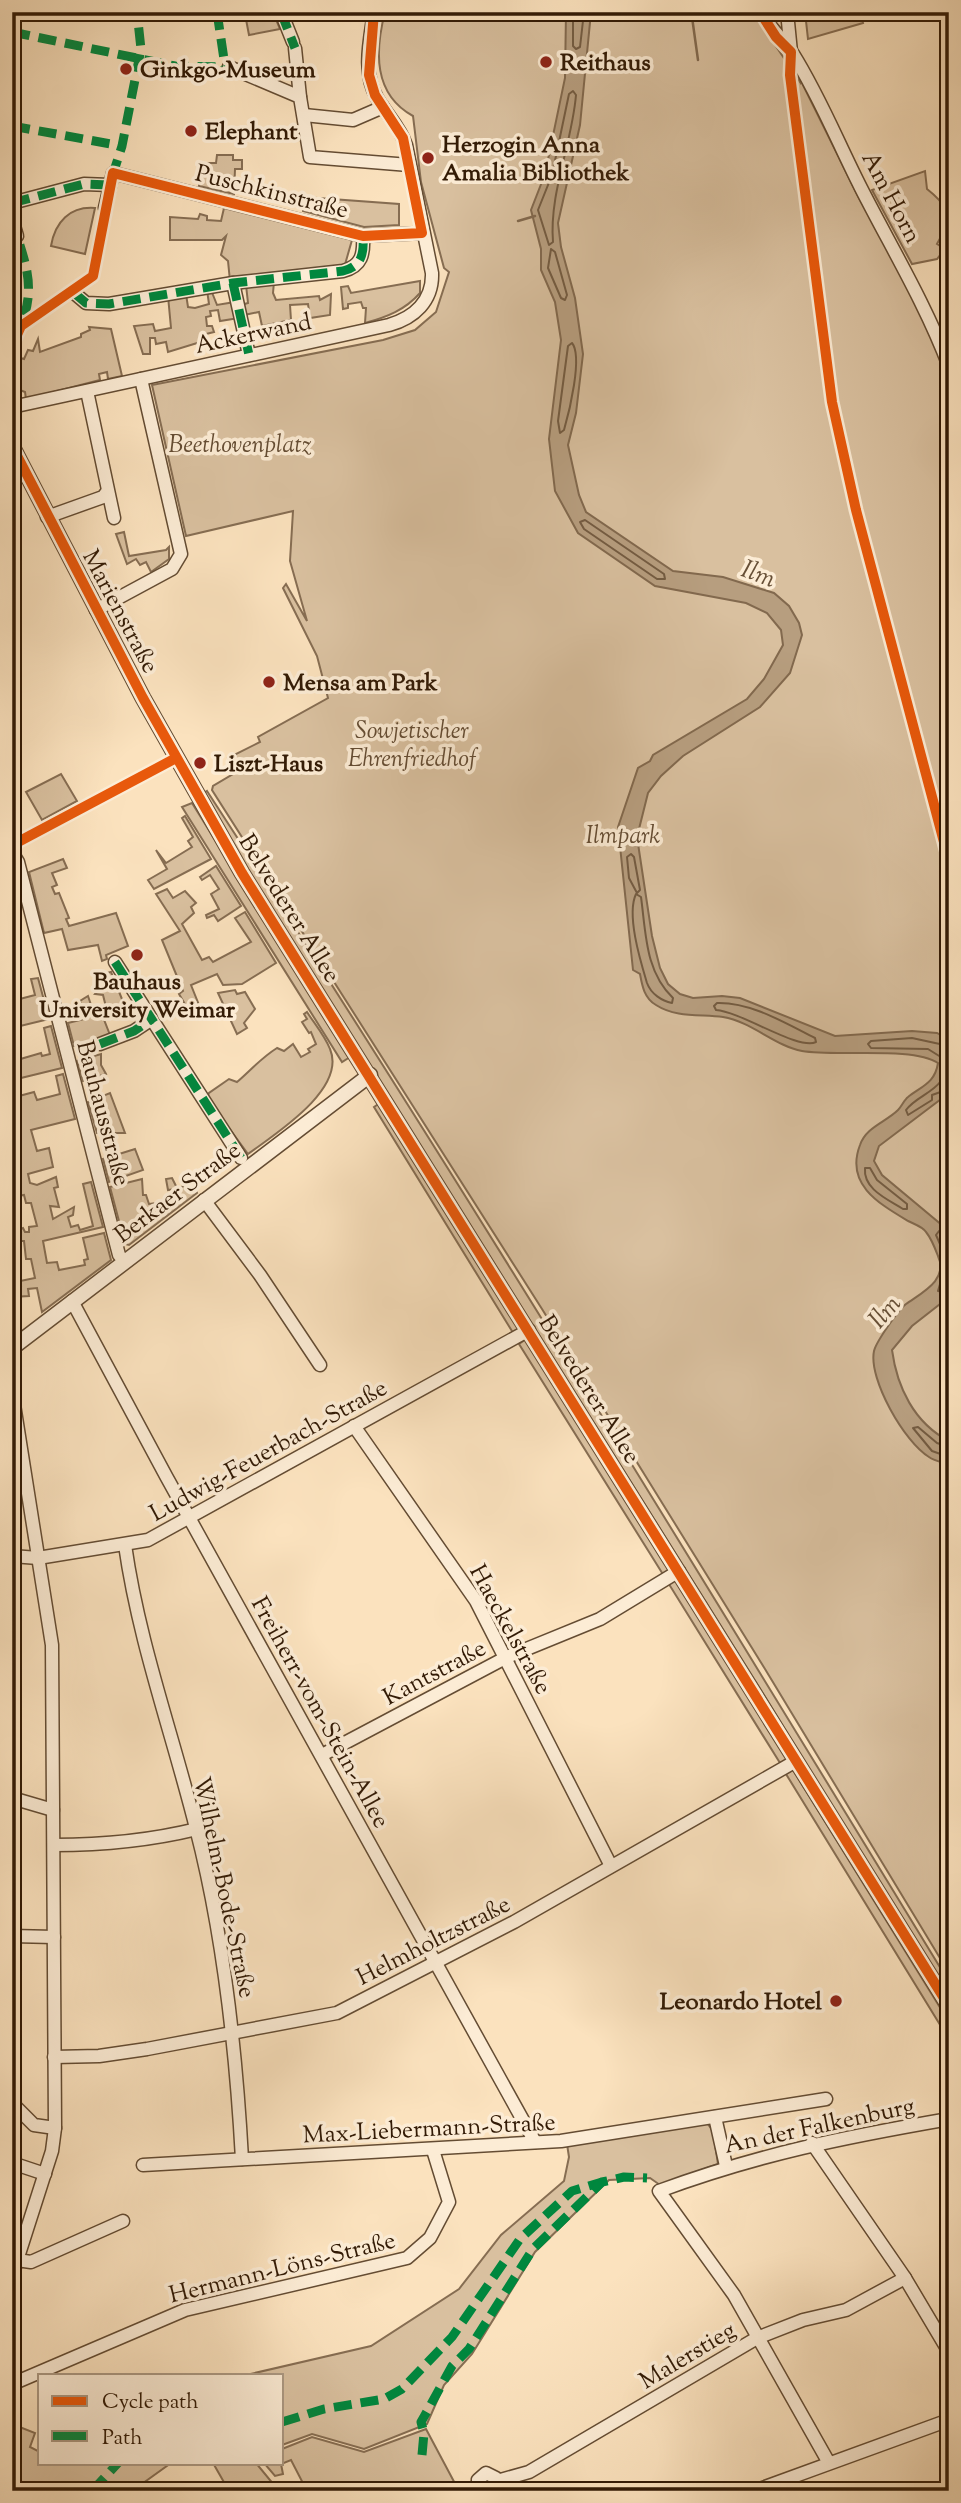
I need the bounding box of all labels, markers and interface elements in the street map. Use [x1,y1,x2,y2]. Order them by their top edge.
place label: Reithaus [560,47,651,81]
place label: Ginkgo-Museum [140,54,316,88]
marker: Reithaus [538,54,554,70]
marker: Ginkgo-Museum [118,61,134,77]
place label: Elephant [205,116,298,150]
marker: Elephant [183,123,199,139]
place label: Herzogin Anna Amalia Bibliothek [442,129,630,191]
street label: Am Horn [852,146,929,250]
marker: Herzogin Anna Amalia Bibliothek [420,150,436,166]
street label: Puschkinstraße [191,157,352,228]
street label: Ackerwand [192,306,315,364]
park label: Beethovenplatz [168,429,312,463]
street label: Marienstraße [72,544,166,680]
water label: Ilm [735,552,781,599]
place label: Mensa am Park [283,667,439,701]
marker: Mensa am Park [261,674,277,690]
park label: Sowjetischer Ehrenfriedhof [348,715,479,777]
place label: Liszt-Haus [214,748,323,782]
marker: Liszt-Haus [192,755,208,771]
park label: Ilmpark [586,820,660,854]
street label: Belvederer Allee [229,828,348,990]
marker: Bauhaus University Weimar [129,947,145,963]
place label: Bauhaus University Weimar [39,966,236,1028]
street label: Bauhausstraße [66,1037,138,1190]
street label: Berkaer Straße [108,1135,249,1253]
water label: Ilm [861,1287,911,1338]
street label: Belvederer Allee [529,1309,648,1471]
street label: Ludwig-Feuerbach-Straße [144,1372,394,1531]
street label: Haeckelstraße [460,1559,559,1701]
street label: Freiherr-vom-Stein-Allee [241,1591,397,1835]
street label: Kantstraße [377,1632,492,1715]
street label: Wilhelm-Bode-Straße [183,1774,263,2001]
street label: Helmholtzstraße [351,1888,517,1995]
place label: Leonardo Hotel [660,1986,822,2020]
marker: Leonardo Hotel [828,1993,844,2009]
street label: An der Falkenburg [721,2090,918,2164]
street label: Max-Liebermann-Straße [302,2106,556,2154]
street label: Hermann-Löns-Straße [166,2224,399,2314]
street label: Malerstieg [633,2314,743,2399]
legend [38,2374,284,2464]
text: Cycle path [102,2388,199,2418]
text: Path [102,2424,143,2454]

